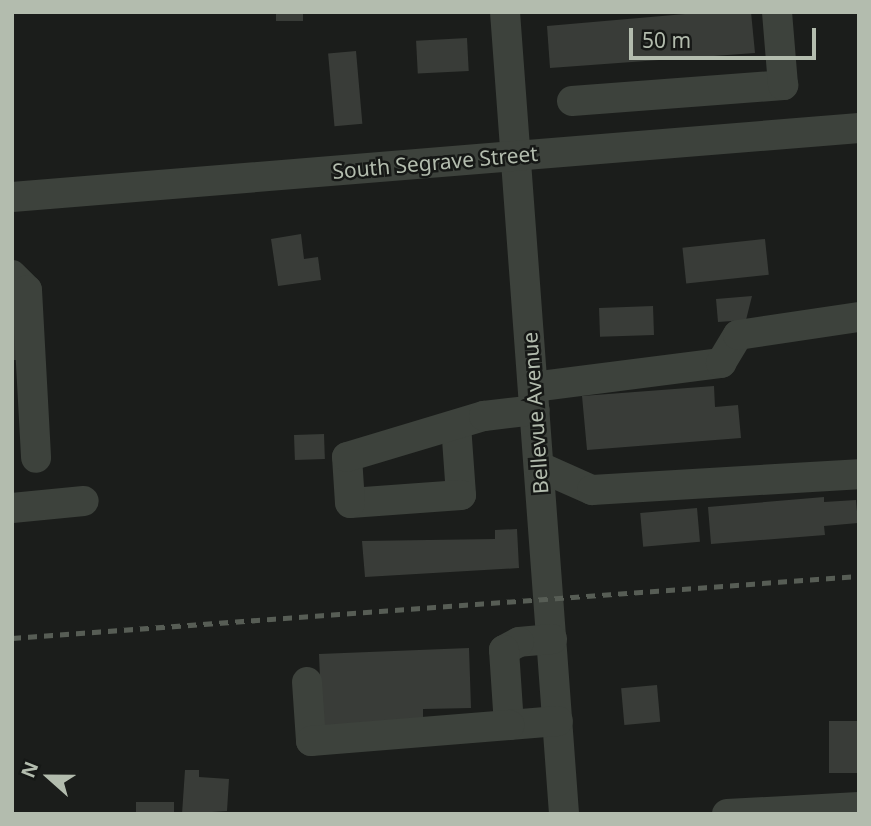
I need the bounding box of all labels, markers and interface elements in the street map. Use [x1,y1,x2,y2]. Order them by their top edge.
scale bar [633,14,820,58]
text: 50 m [642,26,691,54]
street label: South Segrave Street [331,140,539,184]
street label: Bellevue Avenue [517,331,553,495]
north arrow [14,742,84,812]
text: N [14,758,44,781]

